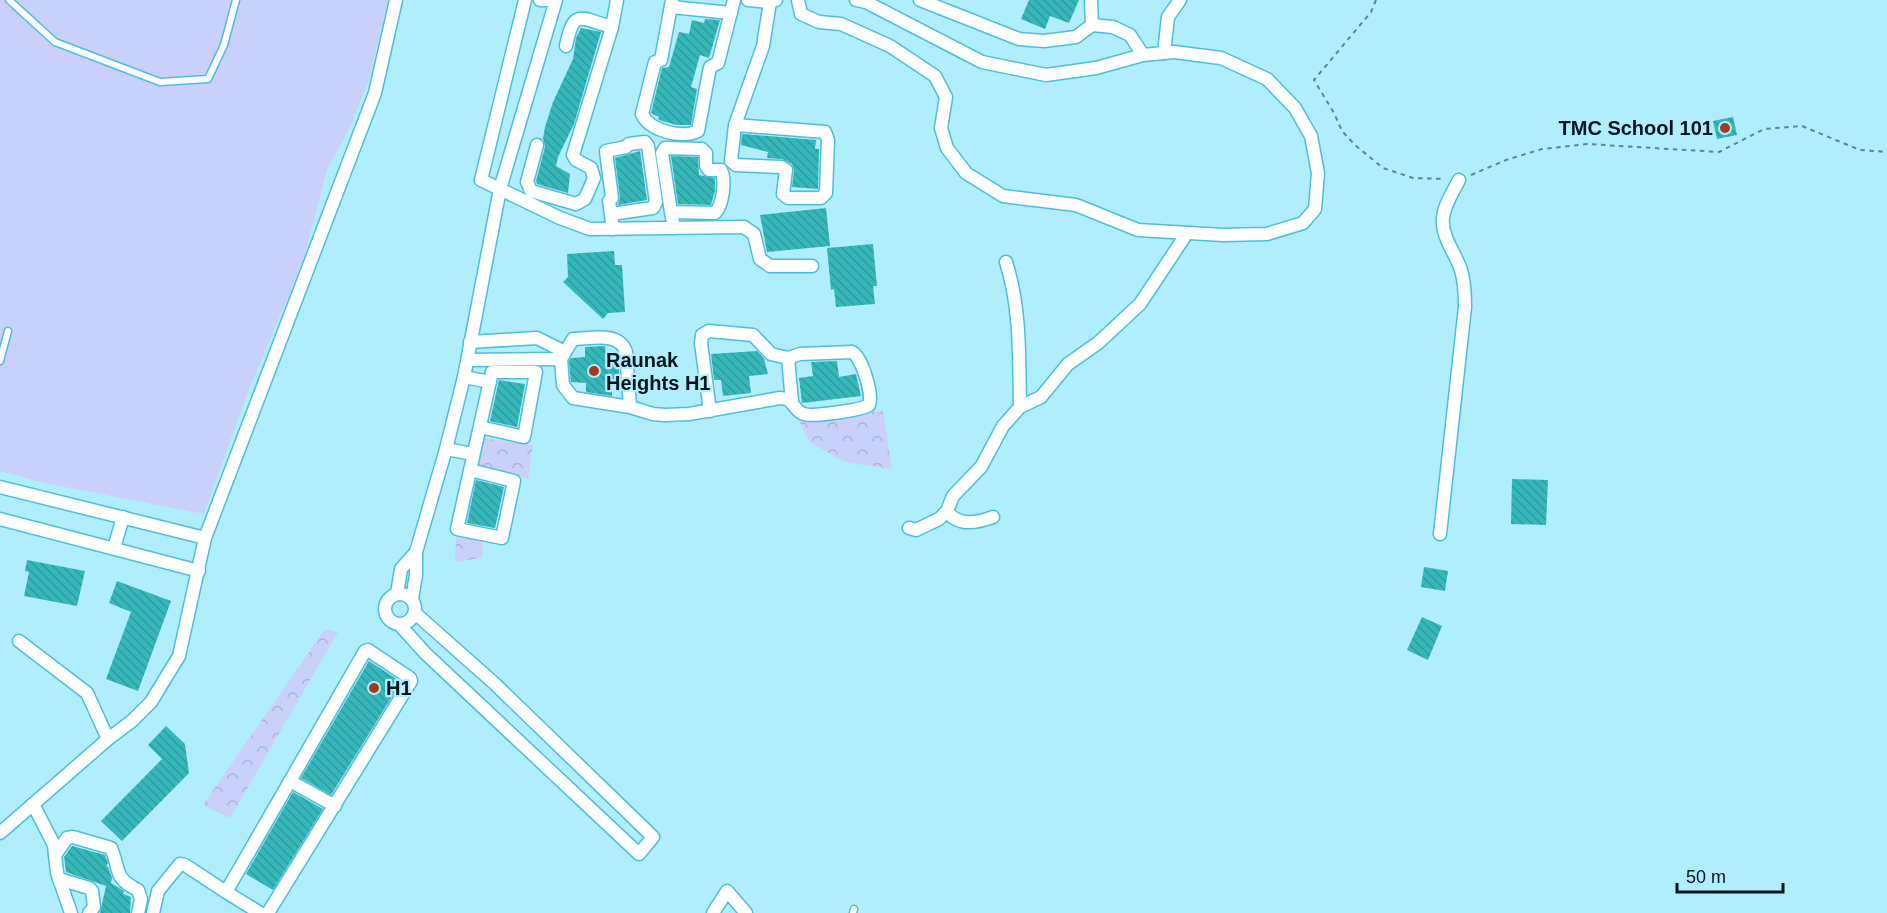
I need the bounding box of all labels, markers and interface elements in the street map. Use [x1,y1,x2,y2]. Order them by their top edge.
place label: TMC School 101 [1559,117,1713,139]
marker: TMC School 101 [1718,121,1732,135]
place label: Raunak Heights H1 [606,349,710,394]
marker: Raunak Heights H1 [587,364,601,378]
place label: H1 [386,677,412,699]
marker: H1 [367,681,381,695]
scale bar [1677,856,1784,894]
text: 50 m [1686,867,1726,887]

